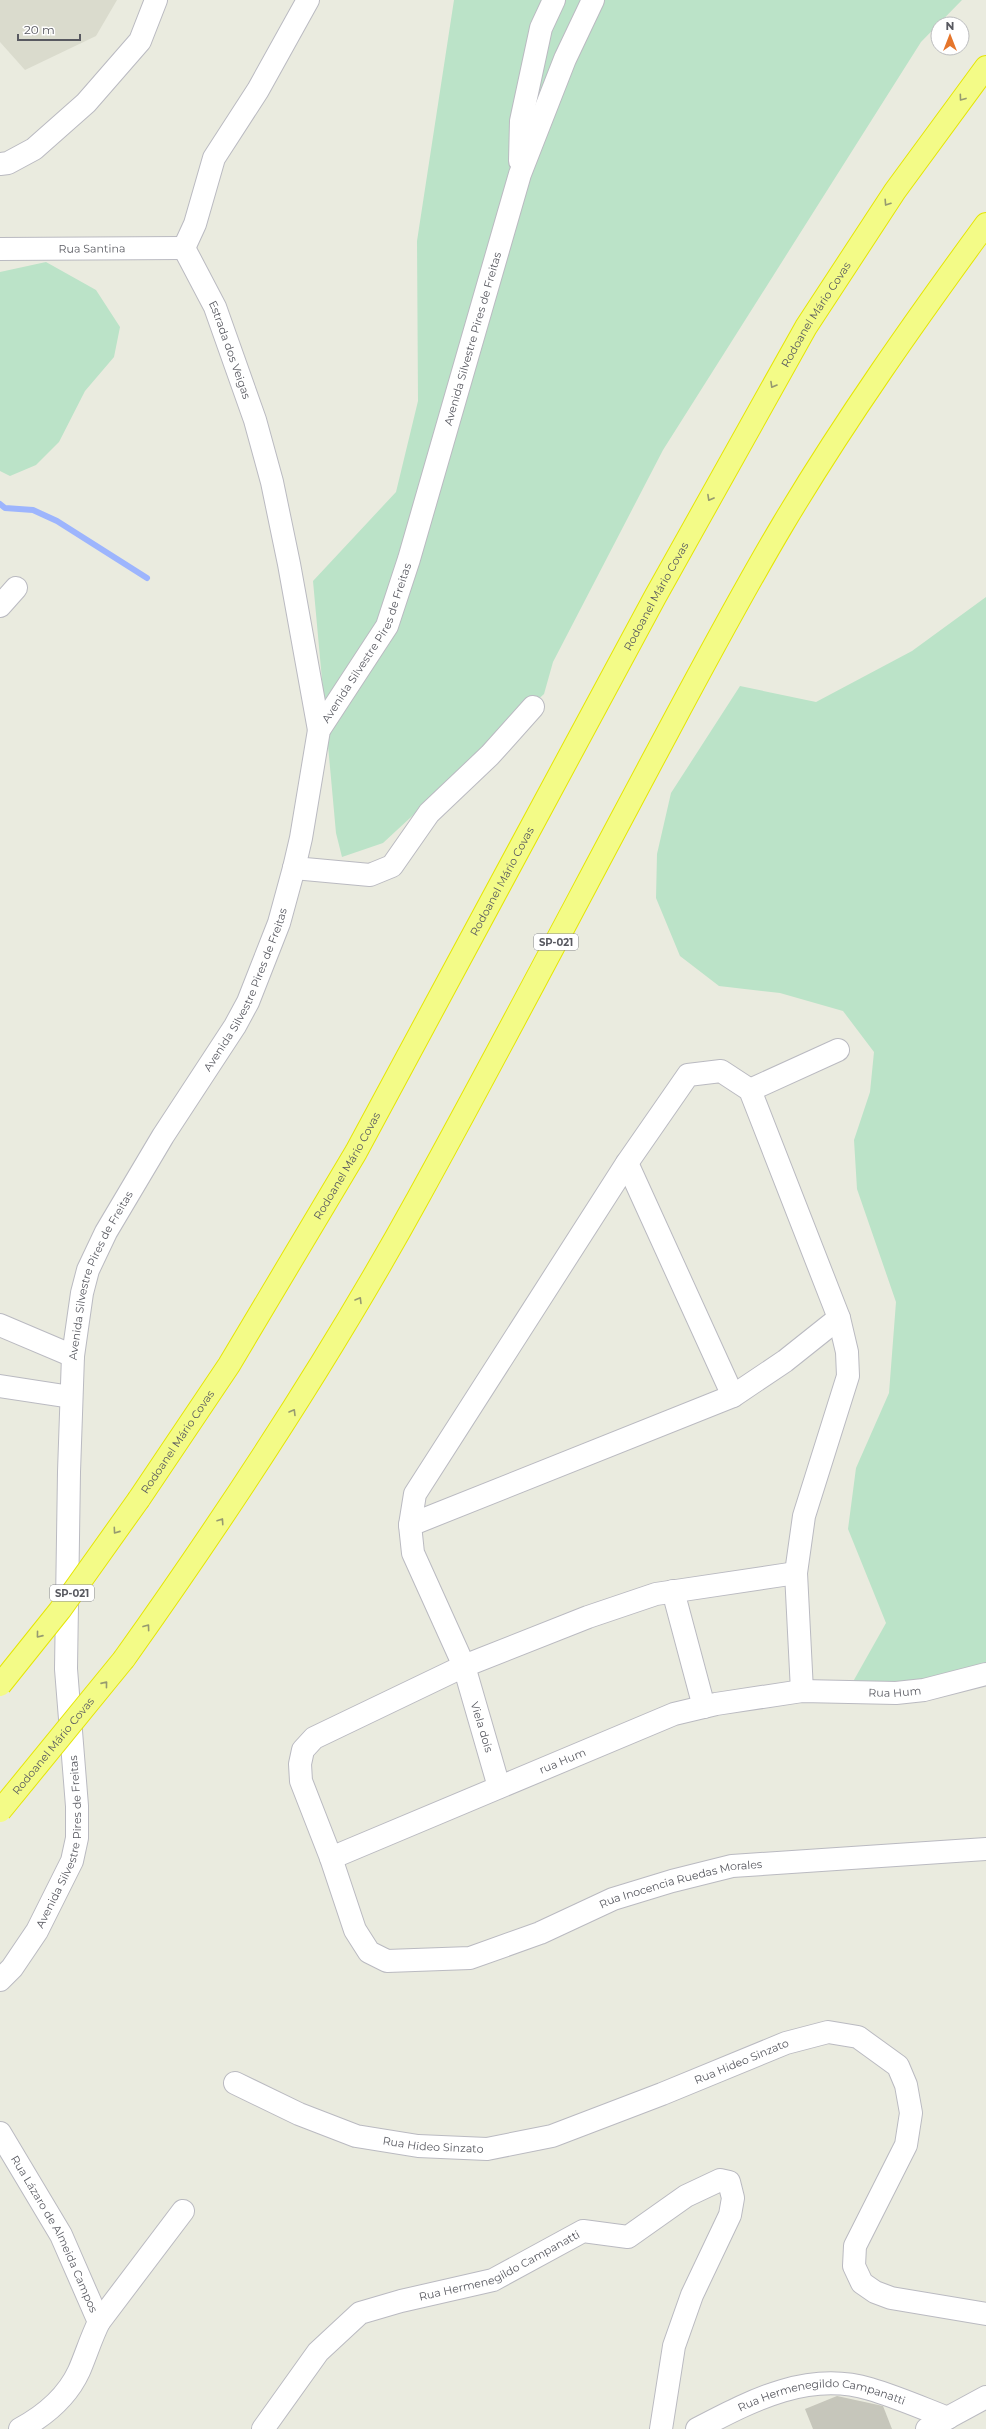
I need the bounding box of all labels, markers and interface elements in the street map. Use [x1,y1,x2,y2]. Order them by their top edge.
scale bar [18,16,80,42]
north arrow [930,16,970,56]
text: N [946,19,954,33]
text: 20 m [24,22,55,37]
one-way arrow [960,93,967,100]
one-way arrow [884,199,891,206]
street label: Rua Santina [59,241,125,256]
street label: Avenida Silvestre Pires de Freitas [441,250,504,427]
street label: Rodoanel Mário Covas [778,258,854,370]
street label: Estrada dos Veigas [206,298,254,401]
one-way arrow [770,381,778,388]
one-way arrow [707,494,714,501]
street label: Rodoanel Mário Covas [621,539,692,653]
street label: Avenida Silvestre Pires de Freitas [319,561,414,725]
street label: Rodoanel Mário Covas [467,824,537,938]
street label: Avenida Silvestre Pires de Freitas [200,906,290,1074]
road number: SP-021 [534,934,578,950]
street label: Rodoanel Mário Covas [310,1109,384,1222]
street label: Avenida Silvestre Pires de Freitas [66,1188,136,1360]
one-way arrow [354,1297,362,1304]
street label: Rodoanel Mário Covas [138,1387,218,1496]
one-way arrow [288,1409,295,1416]
one-way arrow [216,1518,224,1525]
one-way arrow [114,1526,121,1533]
road number: SP-021 [50,1585,94,1601]
one-way arrow [142,1625,149,1632]
one-way arrow [37,1631,44,1638]
one-way arrow [100,1681,107,1688]
street label: Rua Hum [868,1683,922,1700]
street label: Rodoanel Mário Covas [9,1694,97,1797]
street label: Viela dois [468,1700,496,1755]
street label: rua Hum [537,1745,588,1777]
street label: Avenida Silvestre Pires de Freitas [33,1754,84,1930]
street label: Rua Inocencia Ruedas Morales [597,1857,763,1911]
street label: Rua Hideo Sinzato [692,2036,791,2087]
street label: Rua Hideo Sinzato [382,2133,484,2156]
street label: Rua Lázaro de Almeida Campos [8,2153,101,2315]
street label: Rua Hermenegildo Campanatti [418,2227,582,2304]
text: Rua Hermenegildo Campanatti [735,2376,908,2414]
street label: Rua Hermenegildo Campanatti [734,2397,908,2417]

